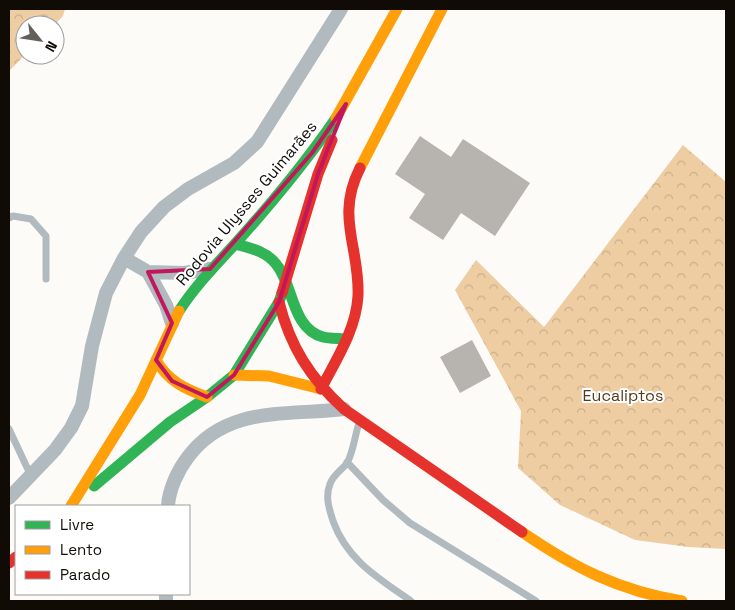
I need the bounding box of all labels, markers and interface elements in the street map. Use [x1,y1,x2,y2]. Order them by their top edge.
north arrow [15,15,65,65]
text: N [41,38,61,55]
street label: Rodovia Ulysses Guimarães [171,117,322,290]
park label: Eucaliptos [583,385,663,406]
legend [15,505,190,595]
text: Livre [60,515,94,534]
text: Lento [60,540,102,559]
text: Parado [60,565,110,584]

